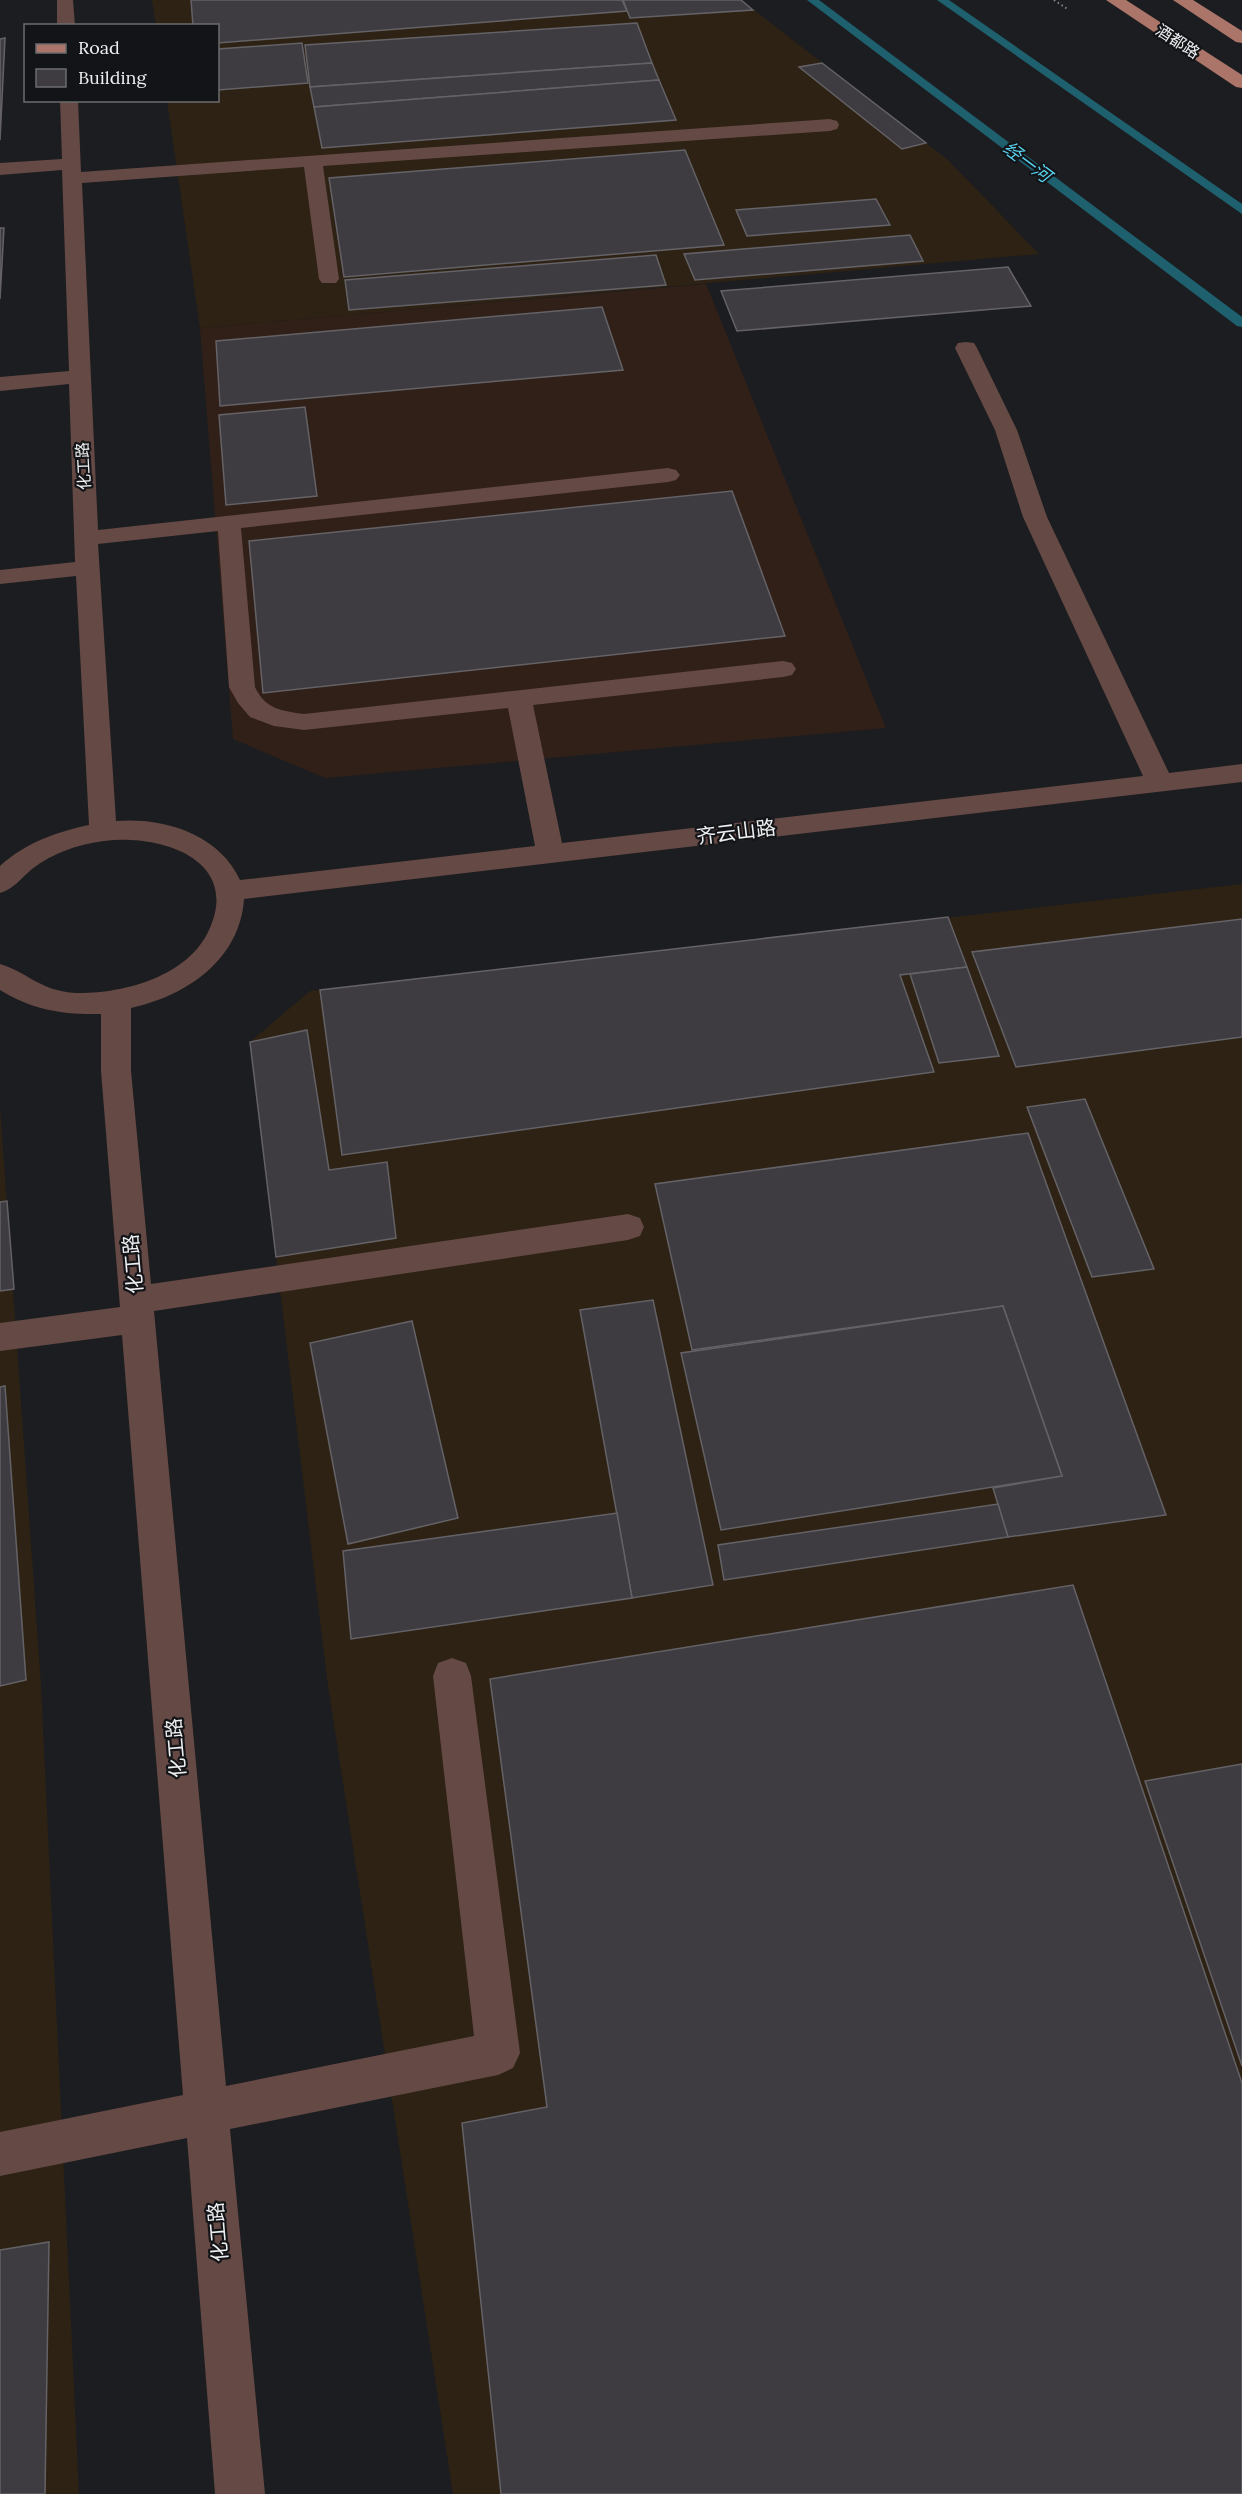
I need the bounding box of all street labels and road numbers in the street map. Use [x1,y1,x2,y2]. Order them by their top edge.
street label: 酒都路 [1152,20,1204,62]
street label: 化工路 [72,442,94,490]
street label: 齐云山路 [695,814,777,849]
street label: 化工路 [117,1233,148,1295]
street label: 化工路 [160,1717,191,1779]
street label: 化工路 [202,2201,233,2263]

